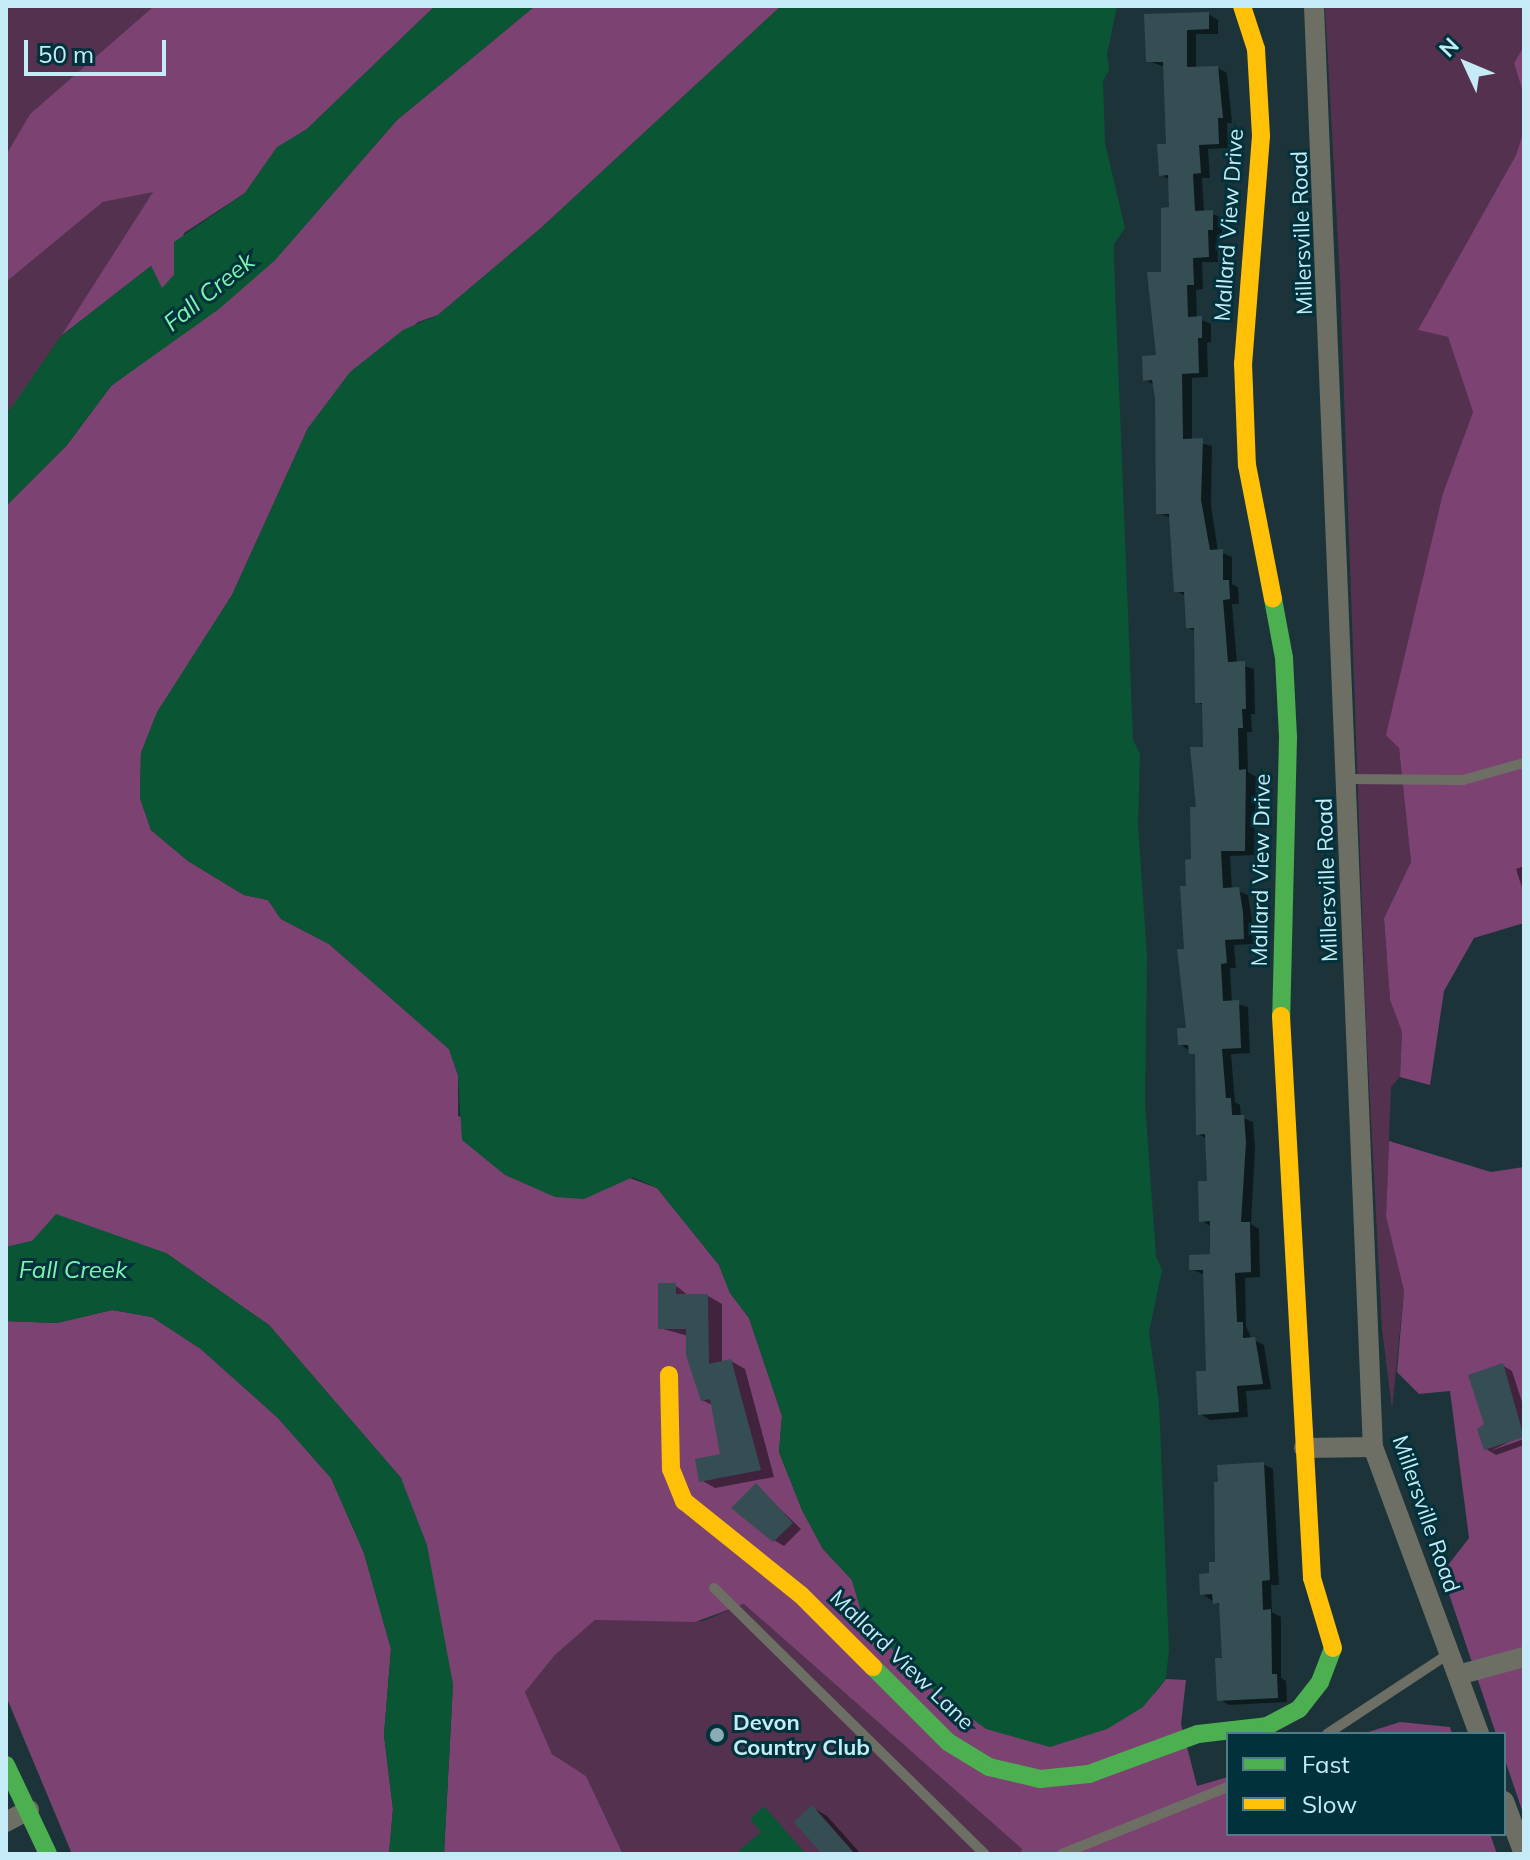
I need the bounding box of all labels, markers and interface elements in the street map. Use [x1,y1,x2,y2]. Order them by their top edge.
scale bar [28,24,170,74]
north arrow [1426,24,1506,104]
text: N [1433,32,1465,63]
text: 50 m [38,39,94,69]
street label: Mallard View Drive [1209,128,1249,322]
street label: Millersville Road [1286,151,1318,315]
water label: Fall Creek [158,247,260,337]
street label: Mallard View Drive [1246,773,1276,967]
street label: Millersville Road [1311,798,1343,962]
water label: Fall Creek [19,1256,127,1284]
street label: Millersville Road [1387,1432,1465,1596]
street label: Mallard View Lane [825,1585,979,1735]
place label: Devon Country Club [733,1709,870,1760]
marker: Devon Country Club [708,1726,726,1744]
legend [1226,1732,1506,1836]
text: Fast [1302,1749,1350,1779]
text: Slow [1302,1789,1357,1819]

